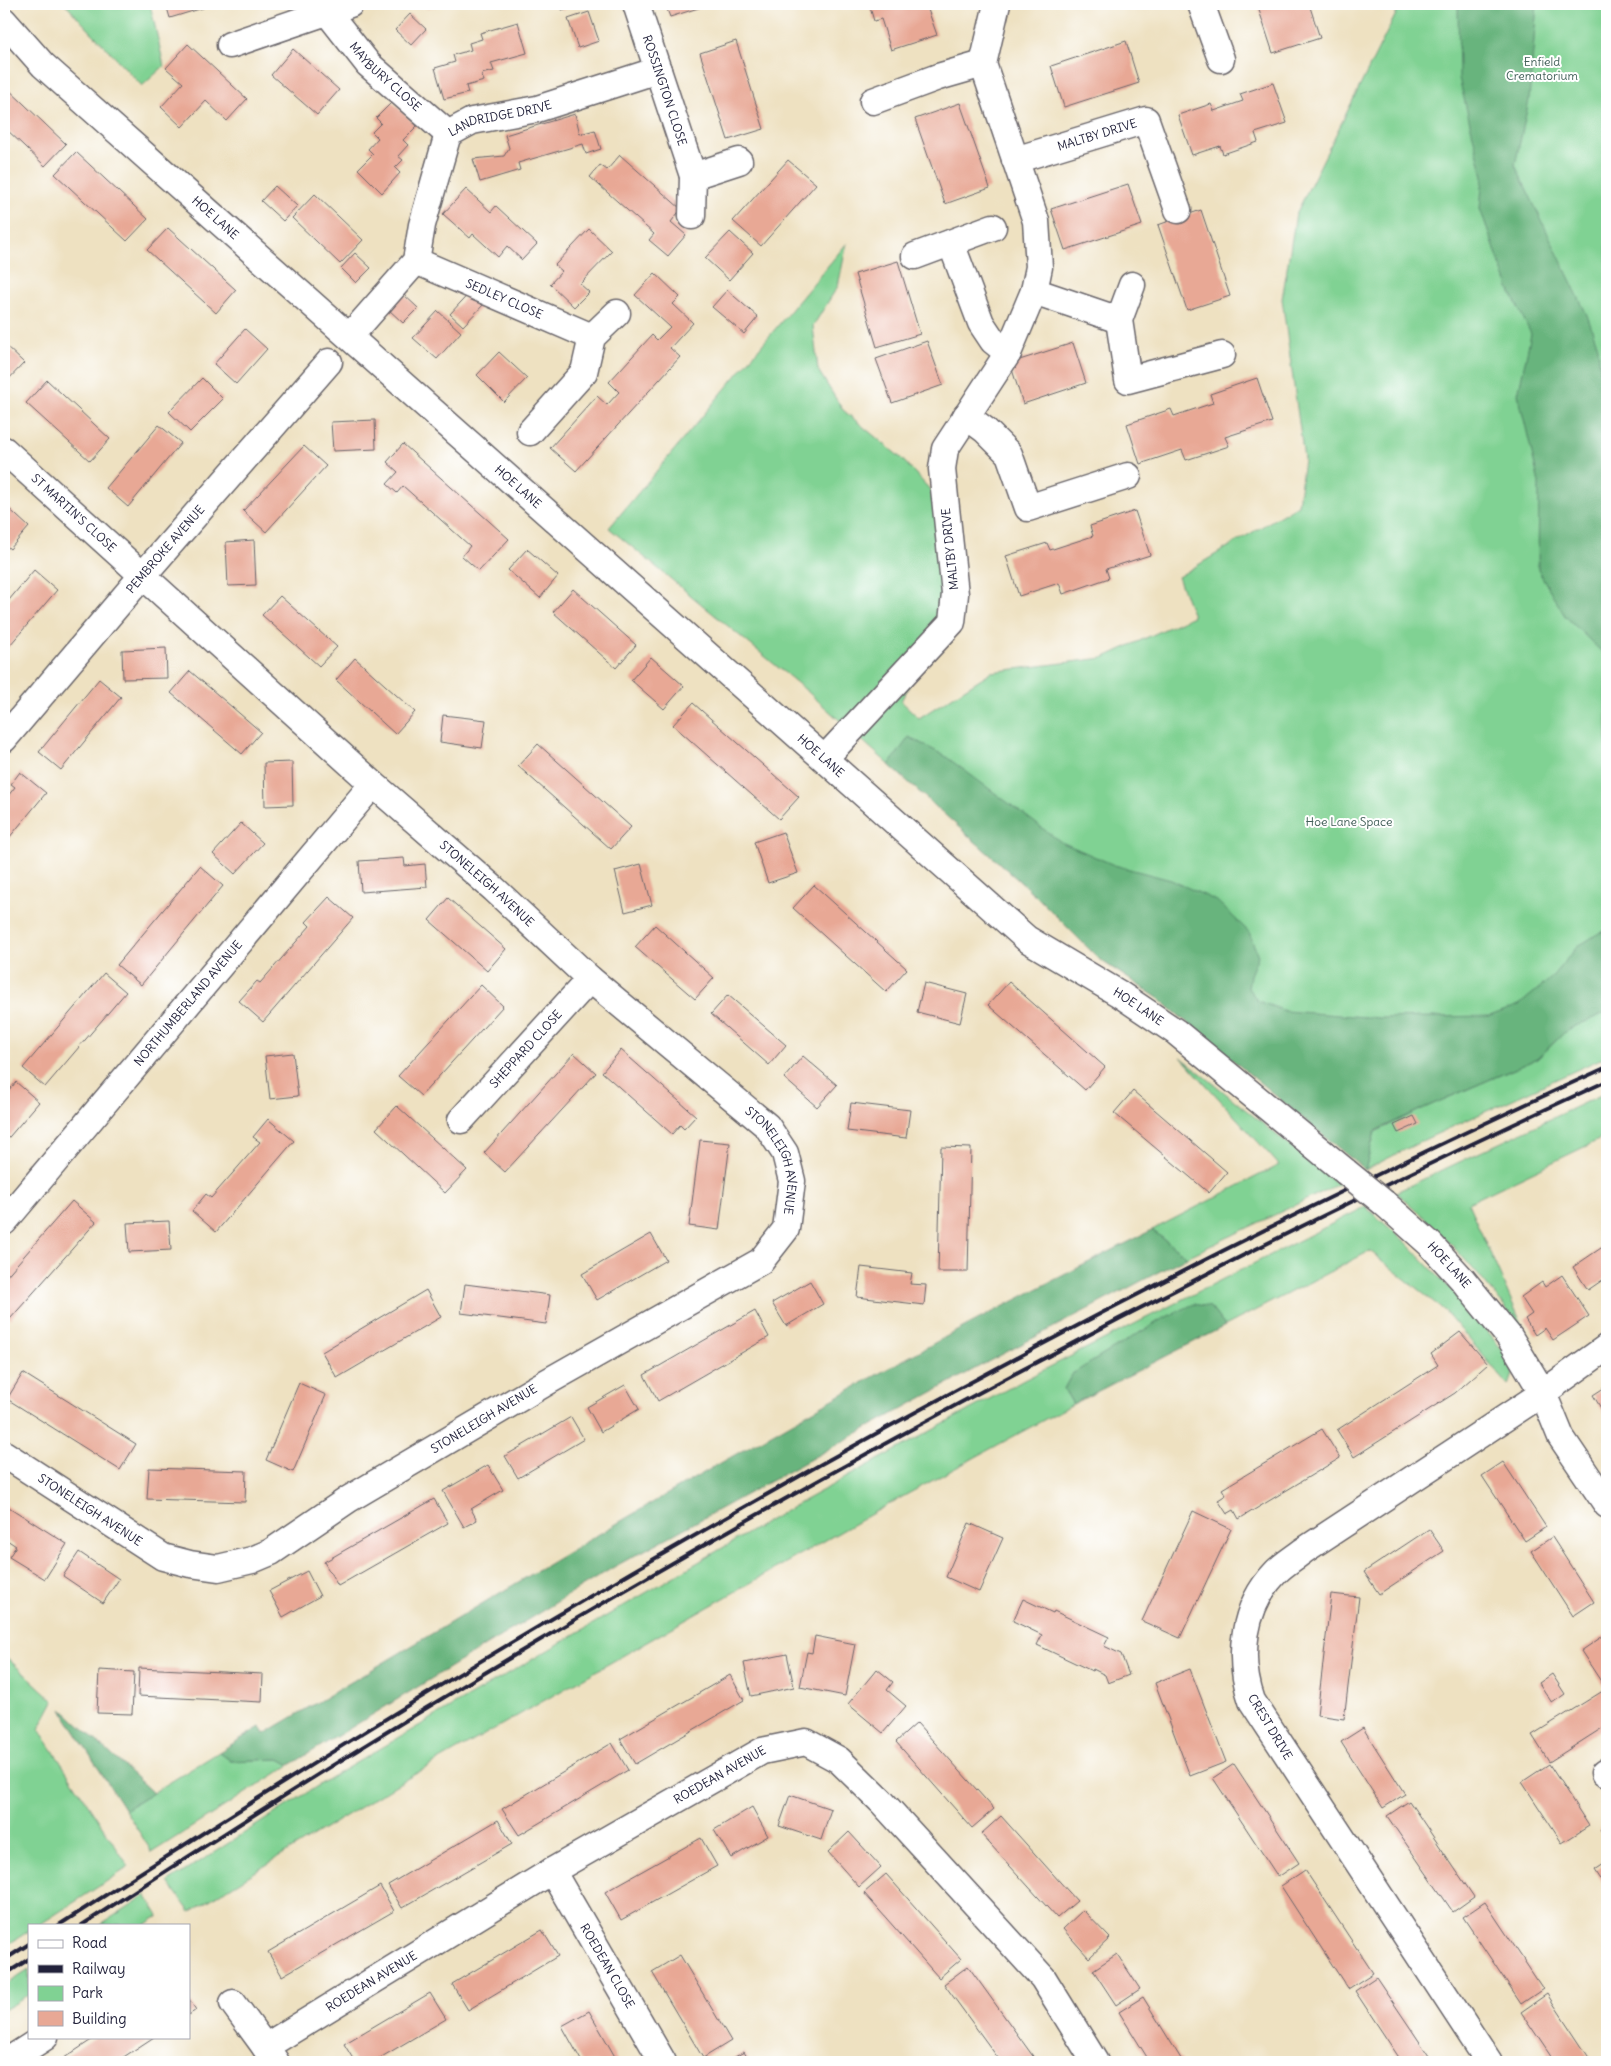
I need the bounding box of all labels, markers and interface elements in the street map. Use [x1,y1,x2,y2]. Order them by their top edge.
street label: ROSSINGTON CLOSE [640,33,690,148]
street label: MAYBURY CLOSE [347,39,424,114]
park label: Enfield Crematorium [1506,54,1579,83]
street label: LANDRIDGE DRIVE [445,97,553,139]
street label: MALTBY DRIVE [1056,115,1139,154]
street label: HOE LANE [189,193,242,242]
street label: SEDLEY CLOSE [464,275,545,322]
street label: HOE LANE [492,462,545,511]
street label: ST MARTIN'S CLOSE [28,470,120,555]
street label: PEMBROKE AVENUE [123,502,207,596]
street label: MALTBY DRIVE [938,507,961,591]
street label: HOE LANE [795,731,848,780]
park label: Hoe Lane Space [1306,814,1392,829]
street label: STONELEIGH AVENUE [437,837,537,930]
street label: NORTHUMBERLAND AVENUE [131,937,245,1069]
street label: HOE LANE [1111,984,1166,1028]
street label: SHEPPARD CLOSE [486,1007,565,1091]
street label: STONELEIGH AVENUE [742,1103,801,1216]
street label: HOE LANE [1425,1238,1474,1291]
street label: STONELEIGH AVENUE [428,1381,540,1456]
street label: STONELEIGH AVENUE [35,1470,145,1549]
street label: CREST DRIVE [1245,1691,1296,1762]
street label: ROEDEAN AVENUE [671,1742,768,1807]
street label: ROEDEAN CLOSE [577,1921,638,2011]
legend [28,1924,190,2038]
text: Road [72,1933,107,1952]
street label: ROEDEAN AVENUE [323,1948,419,2015]
text: Railway [72,1959,126,1978]
text: Park [72,1983,103,2002]
text: Building [72,2009,127,2028]

